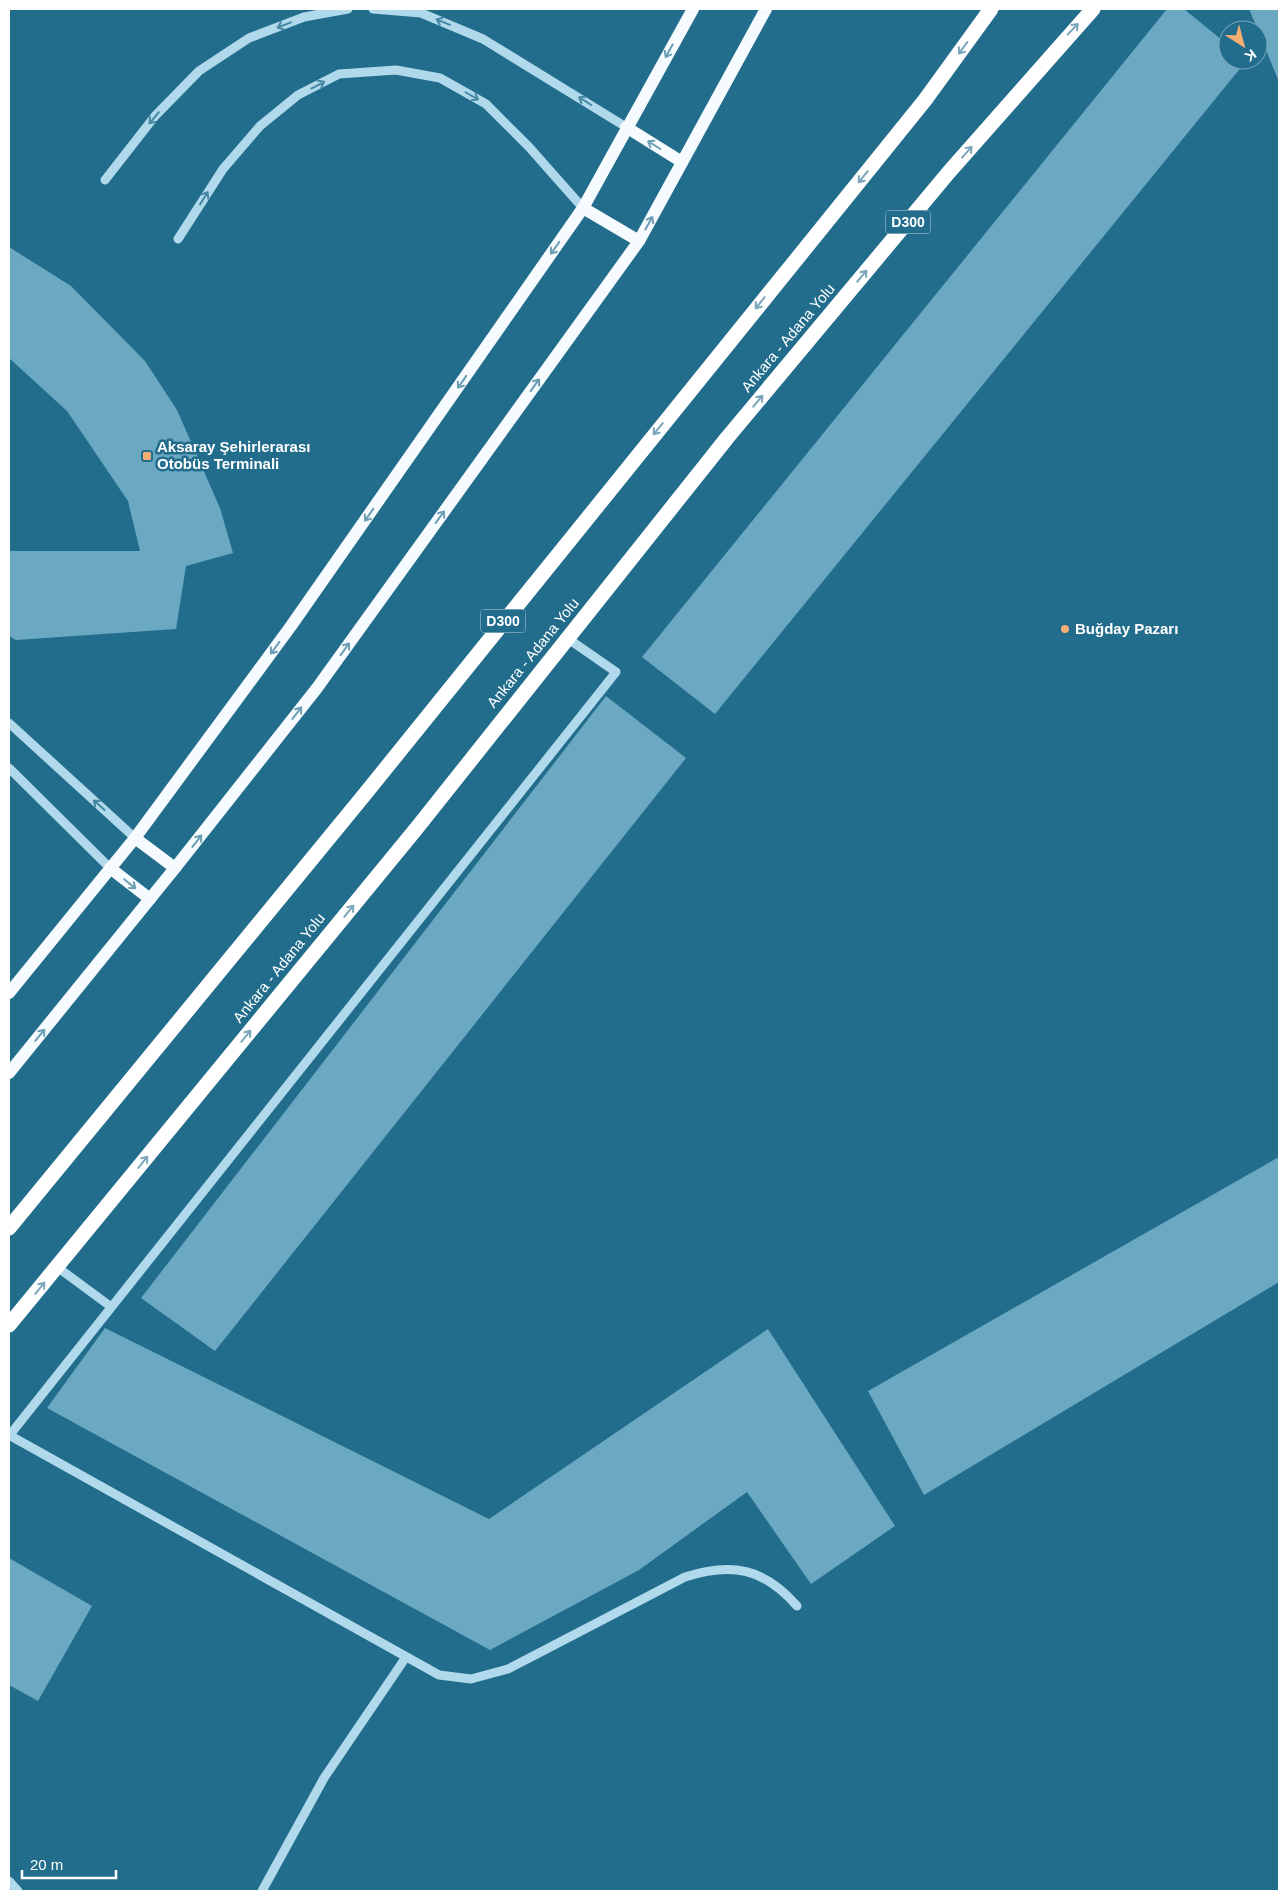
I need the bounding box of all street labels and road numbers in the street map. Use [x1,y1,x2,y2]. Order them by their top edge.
road number: D300 [886,210,930,233]
street label: Ankara - Adana Yolu [737,280,838,395]
street label: Ankara - Adana Yolu [483,595,582,711]
road number: D300 [480,610,526,632]
street label: Ankara - Adana Yolu [229,910,328,1026]

